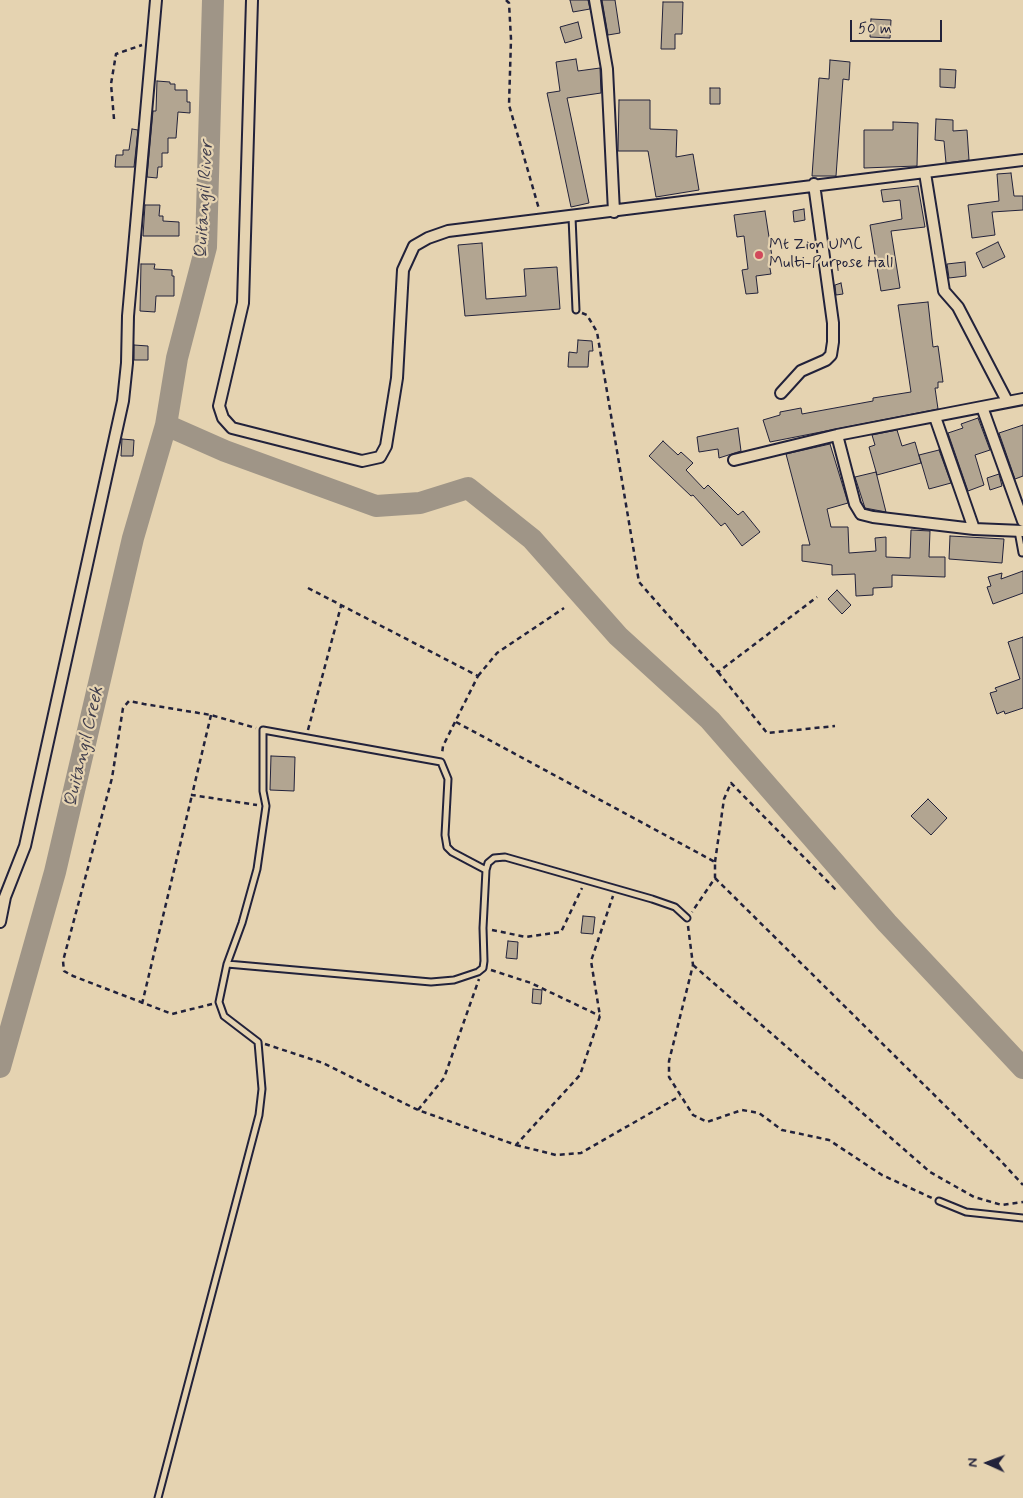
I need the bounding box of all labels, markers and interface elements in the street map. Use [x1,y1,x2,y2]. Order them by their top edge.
scale bar [853,10,946,42]
text: 50 m [858,19,892,39]
water label: Quitangil River [191,140,219,260]
place label: Mt Zion UMC Multi-Purpose Hall [769,236,893,274]
marker: Mt Zion UMC Multi-Purpose Hall [753,249,765,261]
water label: Quitangil Creek [61,684,109,810]
north arrow [963,1438,1013,1488]
text: N [964,1458,982,1467]

